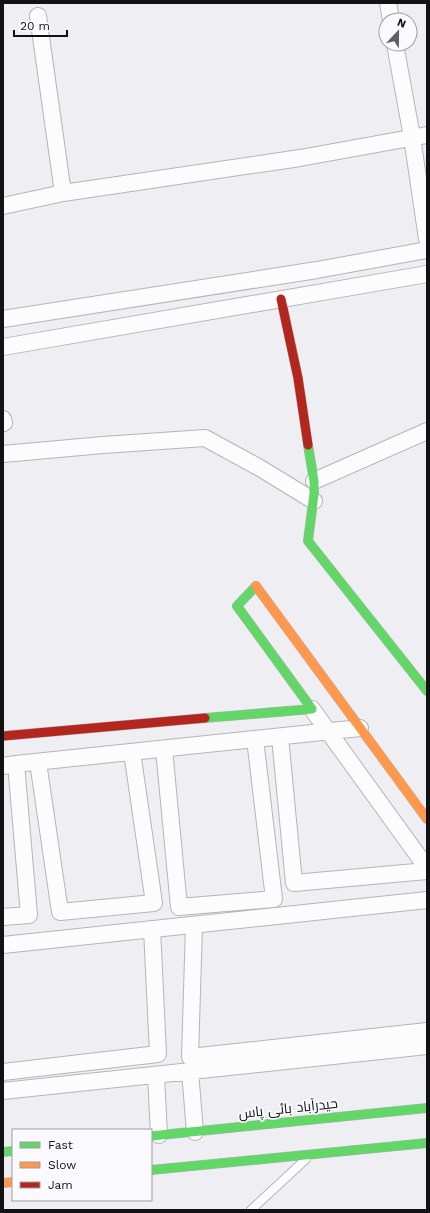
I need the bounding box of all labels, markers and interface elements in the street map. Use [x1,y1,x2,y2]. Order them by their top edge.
scale bar [14,12,67,38]
north arrow [378,12,418,52]
text: N [395,16,408,31]
text: 20 m [20,19,50,33]
street label: حیدرآباد بائی پاس [238,1095,339,1123]
legend [12,1129,152,1201]
text: Fast [48,1138,73,1152]
text: Slow [48,1158,76,1172]
text: Jam [48,1178,73,1192]

